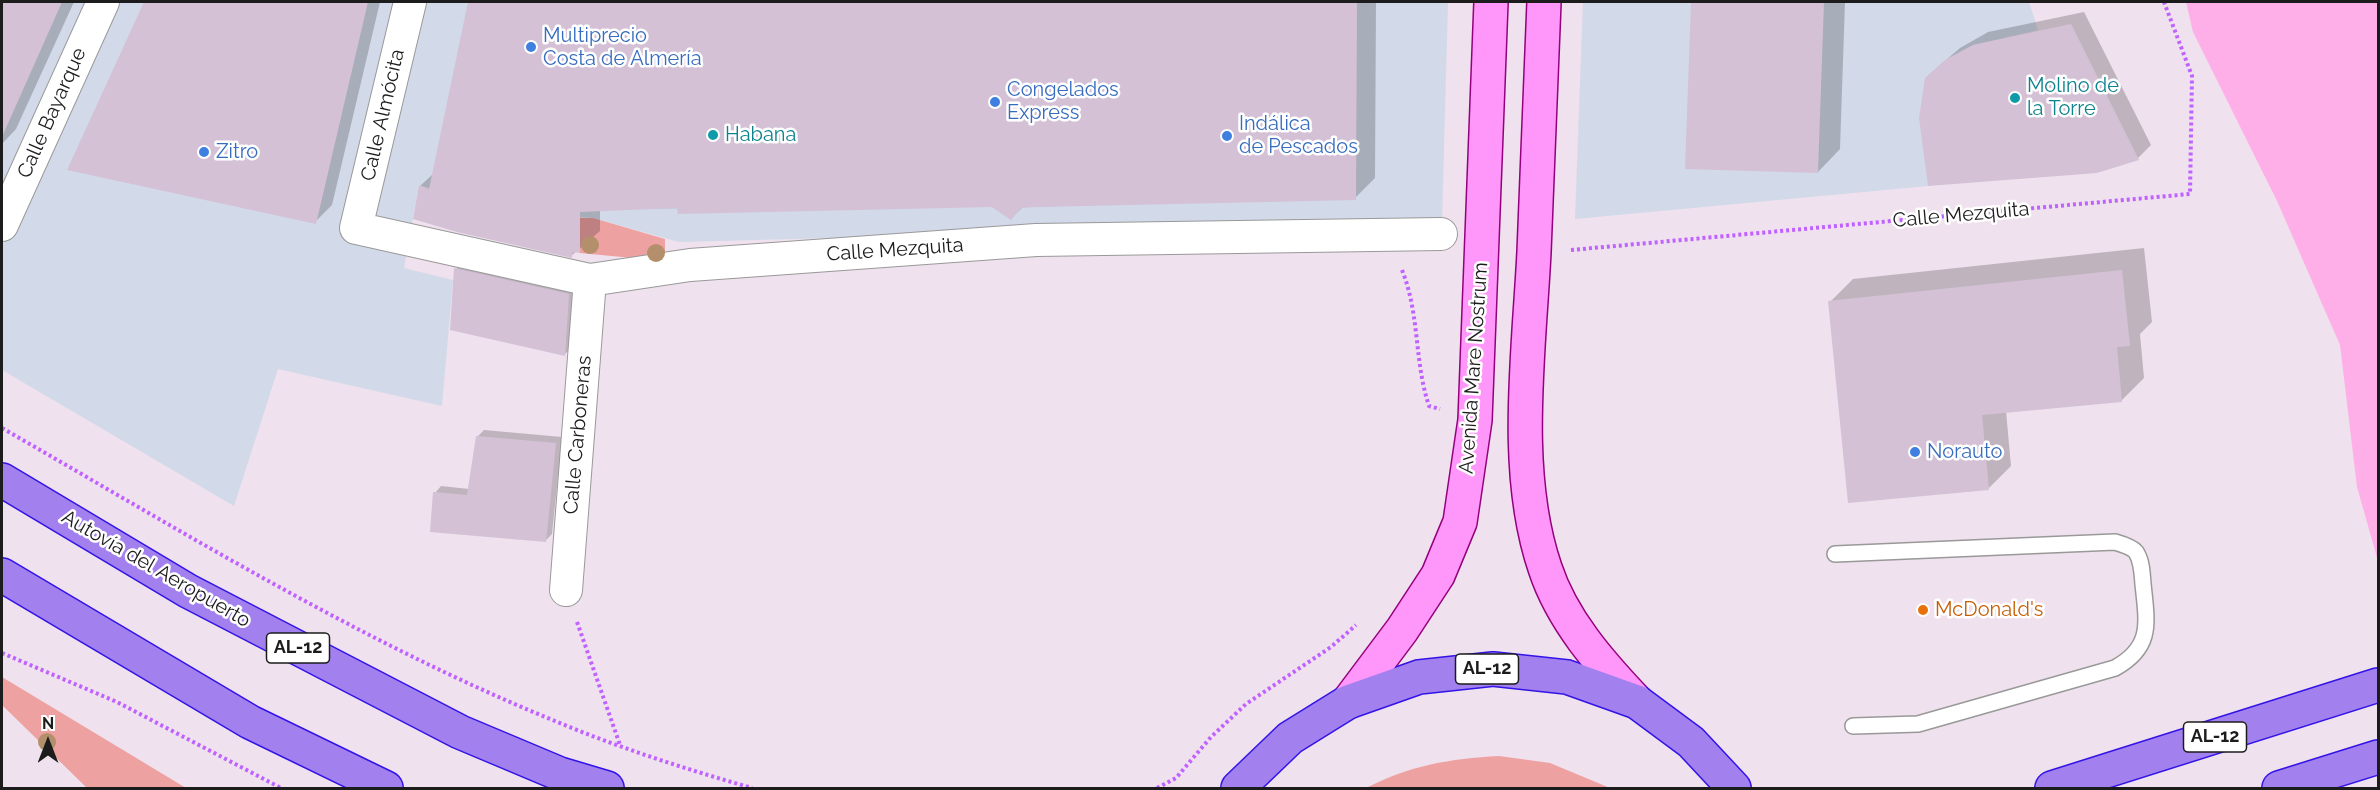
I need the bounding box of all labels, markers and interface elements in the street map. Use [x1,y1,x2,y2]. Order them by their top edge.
place label: Multiprecio Costa de Almería [543,24,702,71]
marker: Multiprecio Costa de Almería [524,40,538,54]
street label: Calle Bayarque [12,44,92,182]
street label: Calle Almócita [356,47,410,183]
place label: Molino de la Torre [2027,74,2119,121]
place label: Congelados Express [1007,78,1119,125]
marker: Molino de la Torre [2008,91,2022,105]
marker: Congelados Express [988,95,1002,109]
place label: Indálica de Pescados [1239,112,1358,159]
place label: Habana [725,123,796,147]
marker: Habana [706,128,720,142]
marker: Indálica de Pescados [1220,129,1234,143]
place label: Zitro [216,140,258,164]
marker: Zitro [197,145,211,159]
street label: Calle Mezquita [1892,197,2030,233]
street label: Calle Mezquita [826,233,964,267]
street label: Avenida Mare Nostrum [1455,261,1493,475]
street label: Calle Carboneras [559,355,597,515]
place label: Norauto [1927,440,2002,464]
marker: Norauto [1908,445,1922,459]
street label: Autovía del Aeropuerto [57,505,255,633]
place label: McDonald's [1935,598,2043,622]
marker: McDonald's [1916,603,1930,617]
road number: AL-12 [266,633,330,663]
road number: AL-12 [1456,654,1518,684]
north arrow [18,712,78,772]
text: N [42,714,54,733]
road number: AL-12 [2184,722,2246,752]

